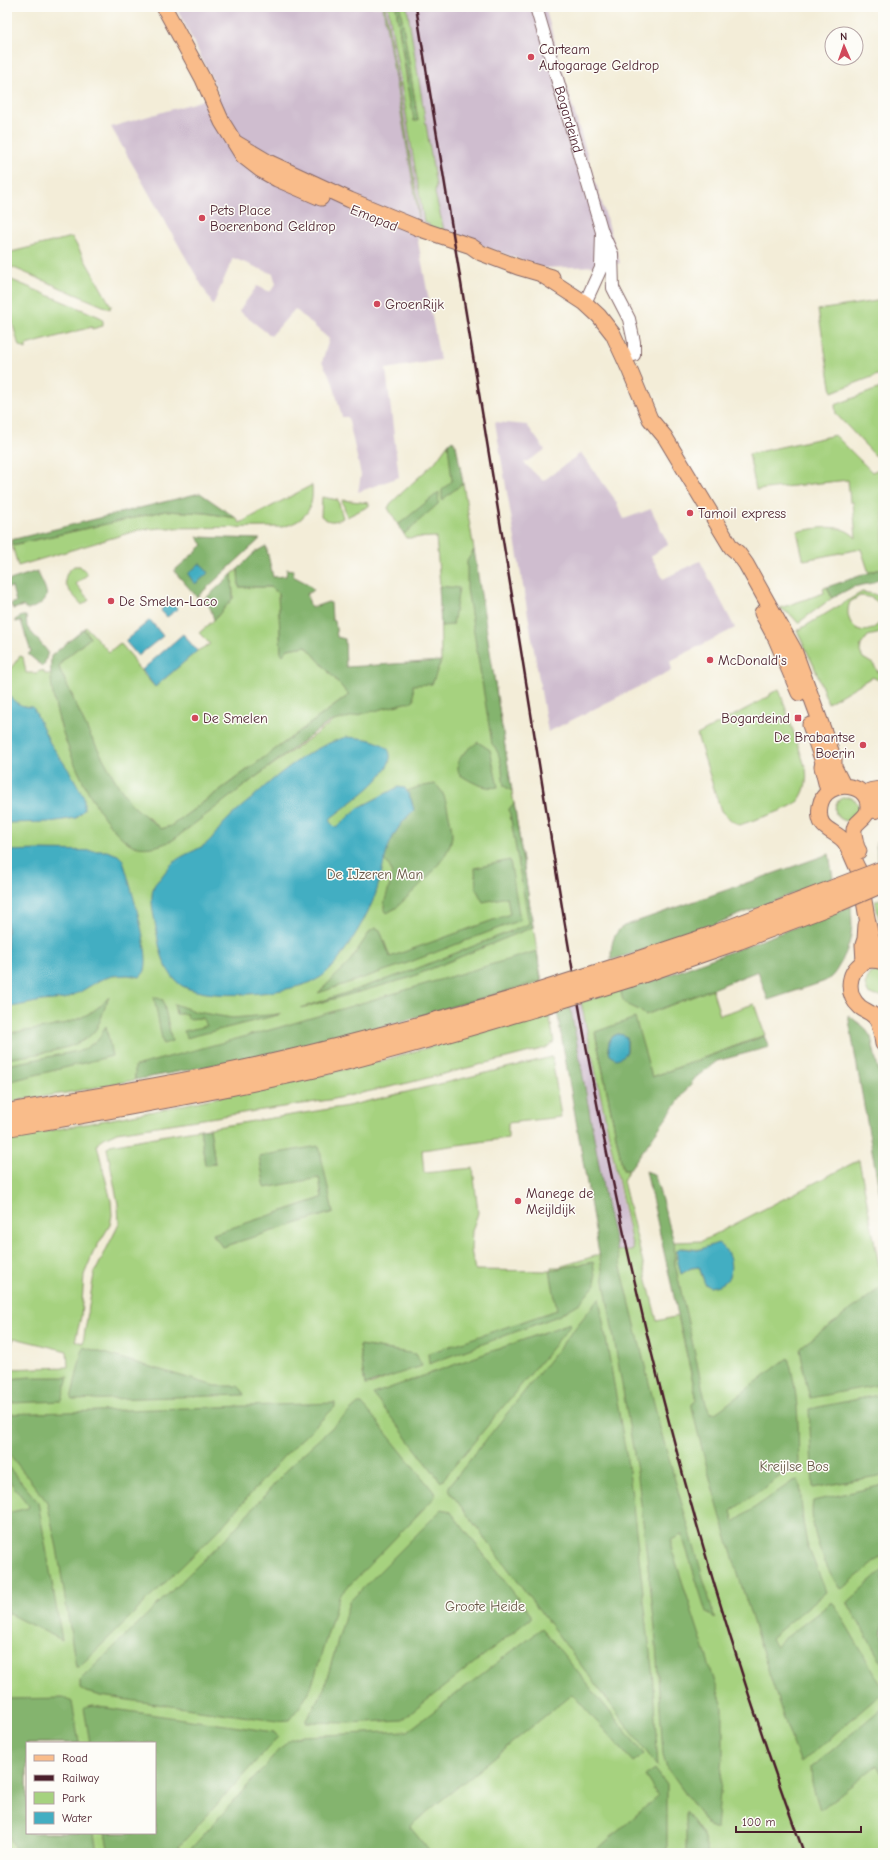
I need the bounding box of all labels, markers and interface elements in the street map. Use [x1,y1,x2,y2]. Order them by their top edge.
north arrow [824,26,864,66]
text: N [840,30,847,43]
place label: Carteam Autogarage Geldrop [539,41,659,74]
marker: Carteam Autogarage Geldrop [526,52,536,62]
street label: Bogardeind [551,84,587,155]
street label: Emopad [348,201,400,235]
place label: Pets Place Boerenbond Geldrop [210,202,336,235]
marker: Pets Place Boerenbond Geldrop [197,213,207,223]
place label: GroenRijk [385,296,444,313]
marker: GroenRijk [372,299,382,309]
place label: Tamoil express [698,505,786,522]
marker: Tamoil express [685,508,695,518]
place label: De Smelen-Laco [119,593,217,610]
marker: De Smelen-Laco [106,596,116,606]
place label: McDonald's [718,652,787,669]
marker: McDonald's [705,655,715,665]
place label: De Smelen [203,710,268,727]
place label: Bogardeind [721,710,790,727]
marker: De Smelen [190,713,200,723]
marker: Bogardeind [793,713,803,723]
place label: De Brabantse Boerin [774,729,855,762]
marker: De Brabantse Boerin [858,740,868,750]
park label: De IJzeren Man [327,866,423,883]
place label: Manege de Meijldijk [526,1185,593,1218]
marker: Manege de Meijldijk [513,1196,523,1206]
park label: Kreijlse Bos [760,1458,829,1475]
park label: Groote Heide [445,1598,525,1615]
legend [26,1742,156,1834]
text: Road [62,1751,88,1765]
text: Railway [62,1771,100,1785]
text: Park [62,1791,85,1805]
scale bar [736,1808,861,1834]
text: Water [62,1811,92,1825]
text: 100 m [742,1815,775,1829]

